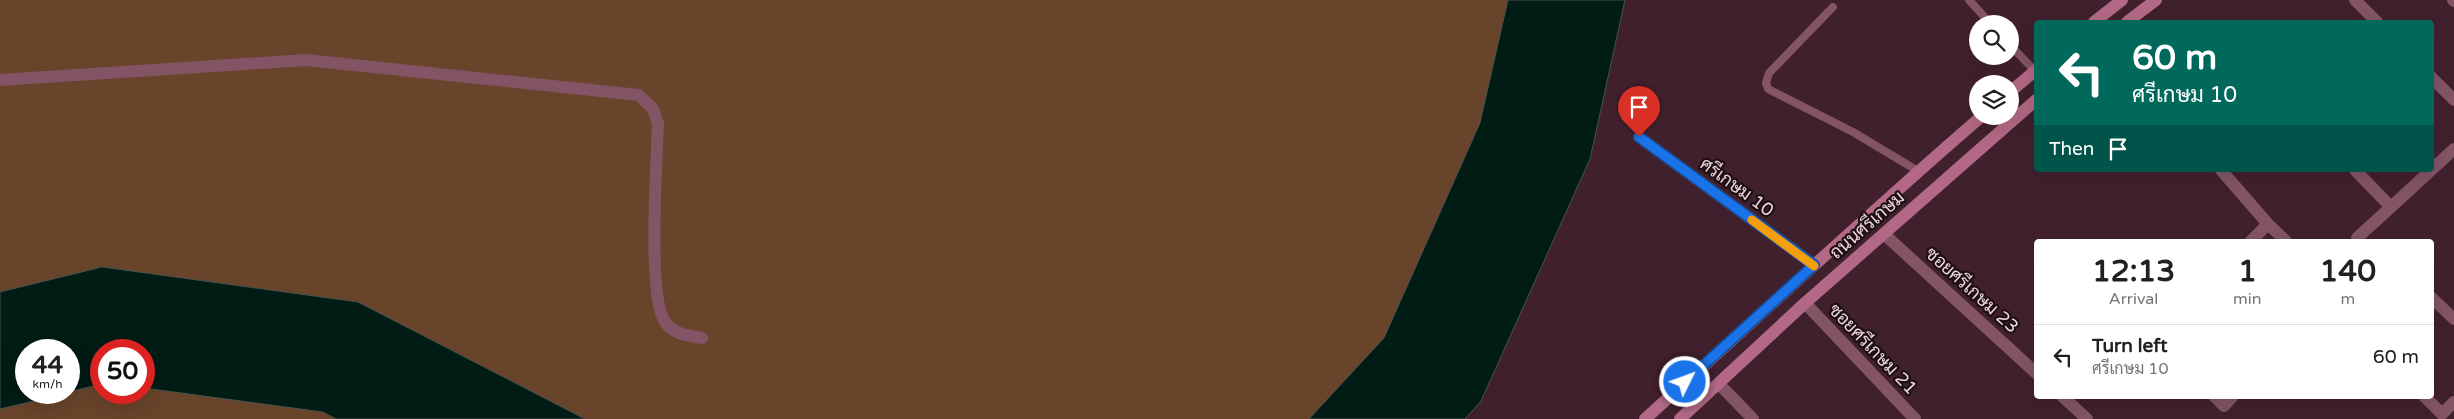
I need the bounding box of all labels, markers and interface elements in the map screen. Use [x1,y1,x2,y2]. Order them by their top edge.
map controls [1969,15,2019,125]
button: search [1969,15,2019,65]
text: 60 m [2132,37,2217,79]
icon: left [2049,40,2114,105]
button: layers [1969,75,2019,125]
text: ศรีเกษม 10 [2132,82,2237,108]
pin [1618,86,1660,137]
icon: arrive [1625,93,1653,121]
icon: arrive [2104,135,2132,163]
text: Then [2049,138,2094,160]
street label: ศรีเกษม 10 [1696,151,1779,221]
street label: ถนนศรีเกษม [1824,185,1909,264]
street label: ซอยศรีเกษม 23 [1921,241,2025,338]
text: 12:13 [2092,253,2175,290]
text: 1 [2238,253,2257,290]
text: 140 [2320,253,2376,290]
text: Arrival [2109,289,2158,309]
text: min [2233,289,2262,309]
text: m [2340,289,2355,309]
street label: ซอยศรีเกษม 21 [1824,298,1923,399]
text: Turn left [2092,335,2168,357]
speed limit sign: 50 [90,339,155,404]
icon: left [2049,343,2077,371]
text: 60 m [2373,346,2419,368]
text: 44 [32,350,63,380]
position arrow [1658,355,1710,407]
text: ศรีเกษม 10 [2092,359,2168,379]
text: km/h [32,377,63,391]

